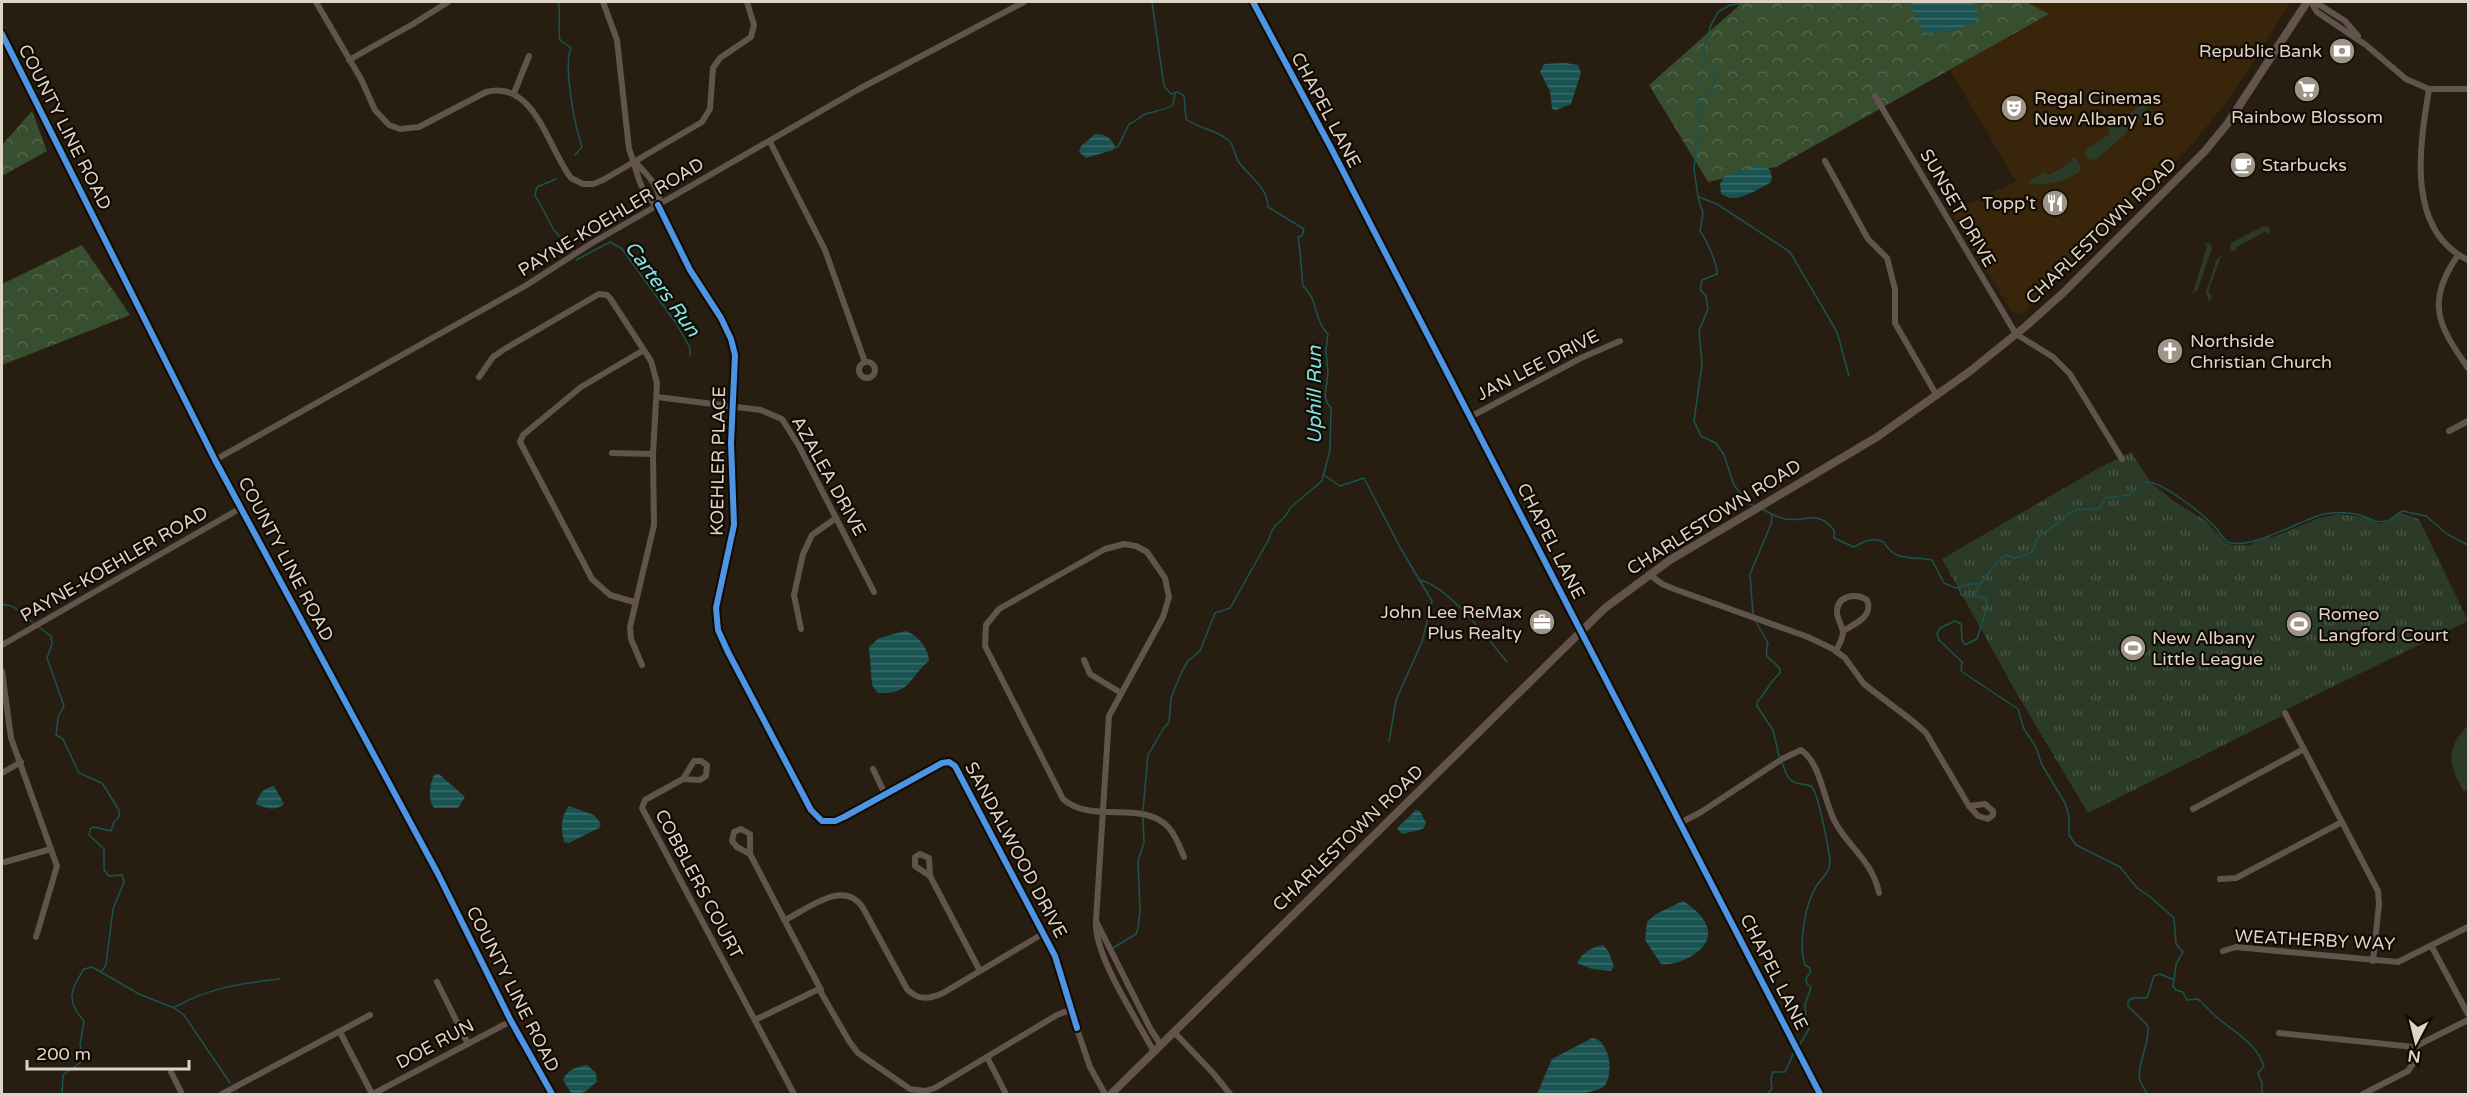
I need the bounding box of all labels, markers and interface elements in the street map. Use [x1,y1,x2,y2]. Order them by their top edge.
bank icon: Republic Bank [2327,36,2357,66]
street label: COUNTY LINE ROAD [14,40,116,214]
place label: Republic Bank [2199,40,2322,62]
street label: CHAPEL LANE [1286,49,1366,171]
supermarket icon: Rainbow Blossom [2292,74,2322,104]
place label: Regal Cinemas New Albany 16 [2034,87,2164,130]
theatre icon: Regal Cinemas New Albany 16 [1999,93,2029,123]
place label: Rainbow Blossom [2231,106,2383,128]
street label: SUNSET DRIVE [1915,145,2001,271]
cafe icon: Starbucks [2228,150,2258,180]
street label: PAYNE-KOEHLER ROAD [514,153,708,281]
street label: CHARLESTOWN ROAD [2021,153,2181,309]
place label: Starbucks [2262,154,2347,176]
restaurant icon: Topp't [2040,188,2070,218]
place label: Topp't [1982,192,2036,214]
water label: Carters Run [619,236,705,342]
street label: JAN LEE DRIVE [1473,325,1603,405]
place label: Northside Christian Church [2190,330,2332,373]
church icon: Northside Christian Church [2155,336,2185,366]
water label: Uphill Run [1303,345,1327,444]
street label: KOEHLER PLACE [706,386,730,536]
street label: AZALEA DRIVE [787,412,871,540]
street label: CHARLESTOWN ROAD [1623,454,1805,580]
street label: COUNTY LINE ROAD [233,473,339,645]
street label: CHAPEL LANE [1512,479,1590,603]
street label: PAYNE-KOEHLER ROAD [16,501,212,627]
place label: John Lee ReMax Plus Realty [1381,601,1522,644]
place label: Romeo Langford Court [2318,603,2449,646]
office icon: John Lee ReMax Plus Realty [1527,607,1557,637]
sports icon: Romeo Langford Court [2284,609,2314,639]
place label: New Albany Little League [2152,627,2263,670]
sports icon: New Albany Little League [2118,633,2148,663]
street label: SANDALWOOD DRIVE [960,758,1072,942]
street label: CHARLESTOWN ROAD [1268,760,1428,916]
street label: COBBLERS COURT [650,805,748,963]
street label: COUNTY LINE ROAD [462,902,564,1076]
street label: CHAPEL LANE [1735,910,1813,1034]
street label: WEATHERBY WAY [2234,925,2396,955]
north arrow [2386,1012,2446,1072]
street label: DOE RUN [392,1014,478,1074]
scale bar [27,1033,189,1071]
text: 200 m [36,1043,91,1065]
text: N [2407,1045,2422,1067]

